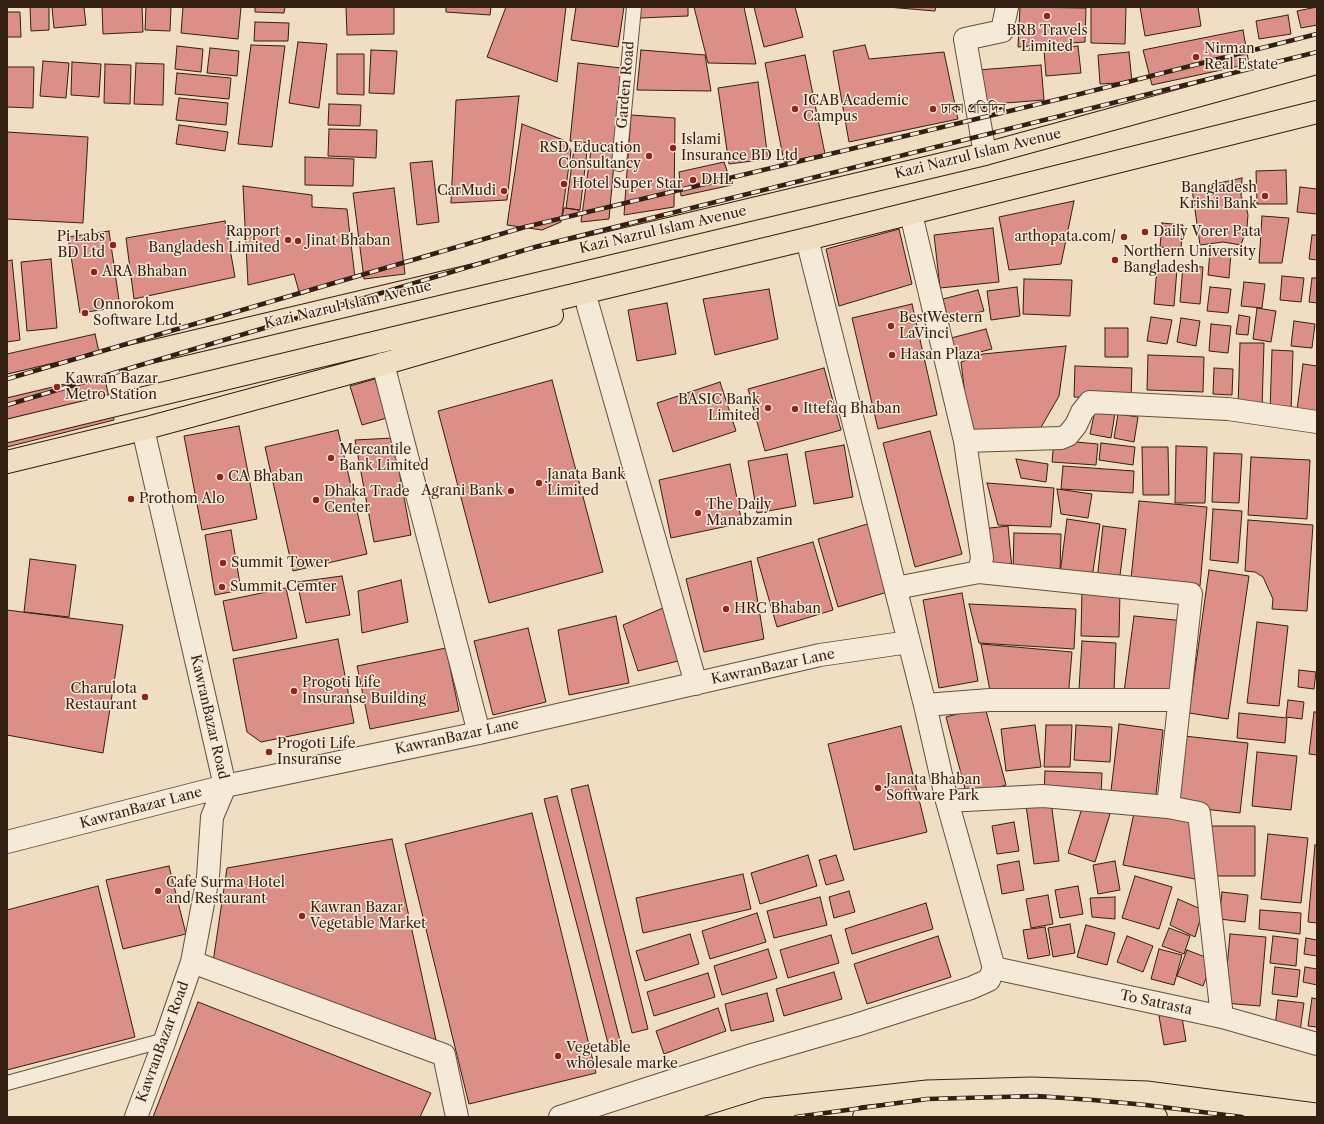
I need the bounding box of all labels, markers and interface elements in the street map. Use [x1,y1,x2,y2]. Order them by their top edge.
marker: BRB Travels Limited [1042,11,1052,21]
place label: BRB Travels Limited [1006,23,1088,56]
street label: Garden Road [614,41,638,129]
place label: Nirman Real Estate [1204,41,1278,74]
marker: Nirman Real Estate [1191,52,1201,62]
place label: ICAB Academic Campus [803,93,909,126]
place label: ঢাকা প্রতিদিন [941,101,1006,117]
marker: ICAB Academic Campus [790,104,800,114]
marker: ঢাকা প্রতিদিন [928,104,938,114]
street label: Kazi Nazrul Islam Avenue [893,125,1063,183]
place label: Islami Insurance BD Ltd [681,132,798,164]
place label: RSD Education Consultancy [539,140,641,172]
marker: Islami Insurance BD Ltd [668,143,678,153]
marker: RSD Education Consultancy [644,151,654,161]
place label: DHL [701,172,733,188]
marker: DHL [688,175,698,185]
place label: Hotel Super Star [572,176,683,192]
marker: Hotel Super Star [559,179,569,189]
place label: Bangladesh Krishi Bank [1179,180,1257,212]
place label: CarMudi [437,183,496,199]
marker: CarMudi [499,186,509,196]
marker: Bangladesh Krishi Bank [1260,191,1270,201]
street label: Kazi Nazrul Islam Avenue [578,203,748,257]
place label: Rapport Bangladesh Limited [148,224,280,256]
place label: Daily Vorer Pata [1153,224,1261,240]
marker: Daily Vorer Pata [1140,227,1150,237]
place label: Pi Labs BD Ltd [57,229,105,262]
place label: arthopata.com/ [1014,229,1116,245]
marker: arthopata.com/ [1119,232,1129,242]
place label: Jinat Bhaban [306,233,391,249]
marker: Rapport Bangladesh Limited [283,235,293,245]
marker: Jinat Bhaban [293,236,303,246]
marker: Pi Labs BD Ltd [108,240,118,250]
place label: Northern University Bangladesh [1123,244,1256,276]
marker: Northern University Bangladesh [1110,255,1120,265]
place label: ARA Bhaban [102,264,187,280]
marker: ARA Bhaban [89,267,99,277]
street label: Kazi Nazrul Islam Avenue [263,278,433,332]
place label: Onnorokom Software Ltd. [93,297,182,330]
marker: Onnorokom Software Ltd. [80,308,90,318]
place label: BestWestern LaVinci [899,310,982,342]
marker: BestWestern LaVinci [886,321,896,331]
place label: Hasan Plaza [900,347,981,363]
marker: Hasan Plaza [887,350,897,360]
place label: Kawran Bazar Metro Station [65,371,158,404]
marker: Kawran Bazar Metro Station [52,382,62,392]
place label: BASIC Bank Limited [678,392,760,424]
place label: Ittefaq Bhaban [803,401,901,417]
marker: BASIC Bank Limited [763,403,773,413]
marker: Ittefaq Bhaban [790,404,800,414]
place label: Mercantile Bank Limited [339,442,429,474]
marker: Mercantile Bank Limited [326,453,336,463]
place label: Janata Bank Limited [547,467,625,500]
place label: CA Bhaban [228,469,303,485]
marker: CA Bhaban [215,472,225,482]
marker: Janata Bank Limited [534,478,544,488]
place label: Agrani Bank [421,483,503,499]
place label: Dhaka Trade Center [324,484,410,516]
marker: Agrani Bank [506,486,516,496]
place label: Prothom Alo [139,491,225,507]
marker: Prothom Alo [126,494,136,504]
marker: Dhaka Trade Center [311,495,321,505]
place label: The Daily Manabzamin [706,497,793,530]
marker: The Daily Manabzamin [693,508,703,518]
place label: Summit Tower [231,555,329,571]
marker: Summit Tower [218,558,228,568]
place label: Summit Cemter [230,579,336,595]
marker: Summit Cemter [217,582,227,592]
place label: HRC Bhaban [734,601,821,617]
marker: HRC Bhaban [721,604,731,614]
street label: KawranBazar Lane [710,646,836,688]
street label: KawranBazar Road [186,653,232,781]
place label: Progoti Life Insuranse Building [302,675,426,708]
place label: Charulota Restaurant [65,681,137,714]
marker: Progoti Life Insuranse Building [289,686,299,696]
marker: Charulota Restaurant [140,692,150,702]
street label: KawranBazar Lane [394,716,520,758]
place label: Progoti Life Insuranse [277,736,355,768]
marker: Progoti Life Insuranse [264,747,274,757]
place label: Janata Bhaban Software Park [886,772,981,804]
marker: Janata Bhaban Software Park [873,783,883,793]
street label: KawranBazar Lane [78,784,204,832]
place label: Cafe Surma Hotel and Restaurant [166,875,285,908]
marker: Cafe Surma Hotel and Restaurant [153,886,163,896]
place label: Kawran Bazar Vegetable Market [310,900,426,932]
marker: Kawran Bazar Vegetable Market [297,911,307,921]
street label: KawranBazar Road [133,979,193,1105]
street label: To Satrasta [1118,987,1194,1019]
place label: Vegetable wholesale marke [566,1040,678,1072]
marker: Vegetable wholesale marke [553,1051,563,1061]

